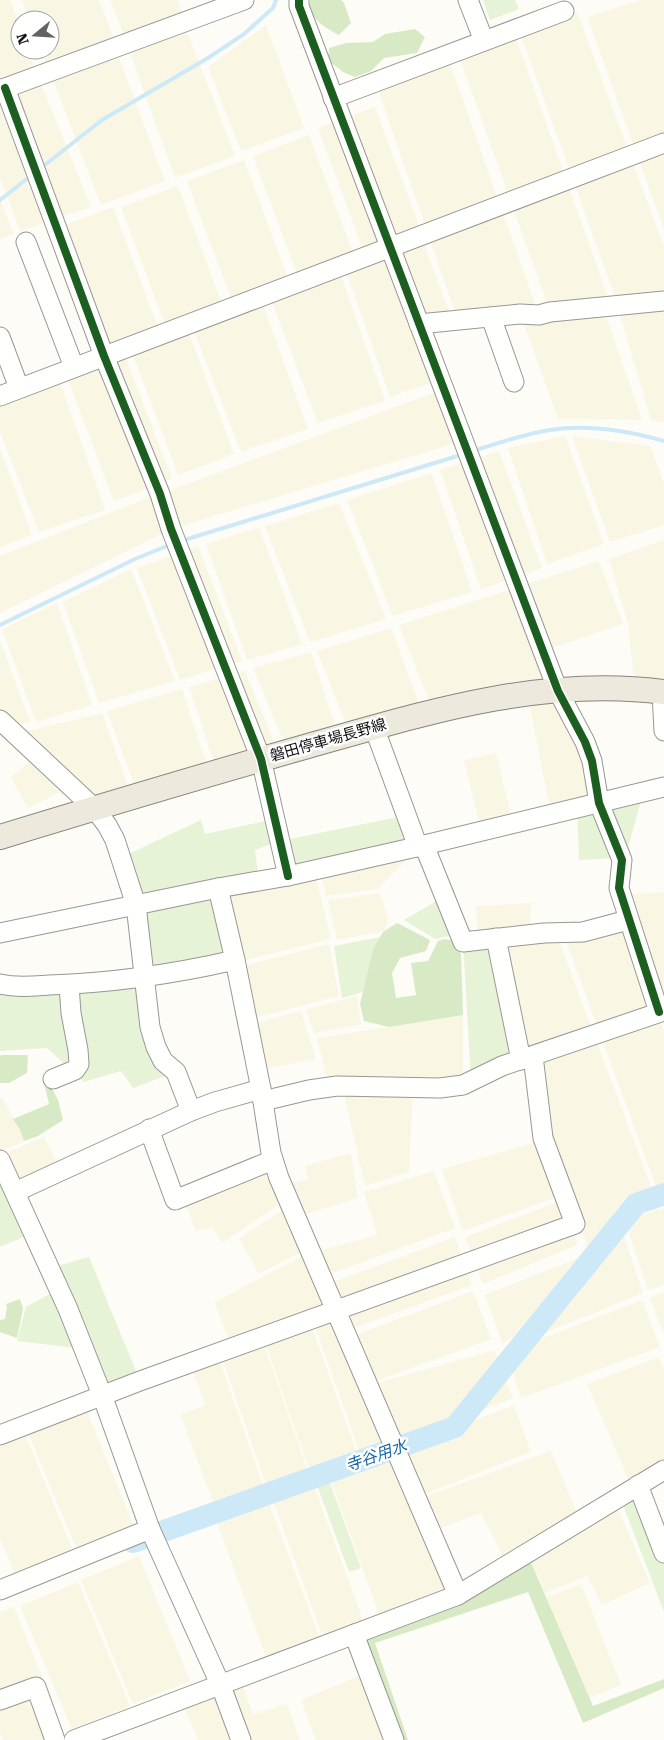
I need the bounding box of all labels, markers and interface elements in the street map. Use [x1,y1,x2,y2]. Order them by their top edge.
north arrow [10,10,60,60]
text: N [13,31,32,47]
street label: 磐田停車場長野線 [268,715,388,765]
water label: 寺谷用水 [343,1435,411,1475]

